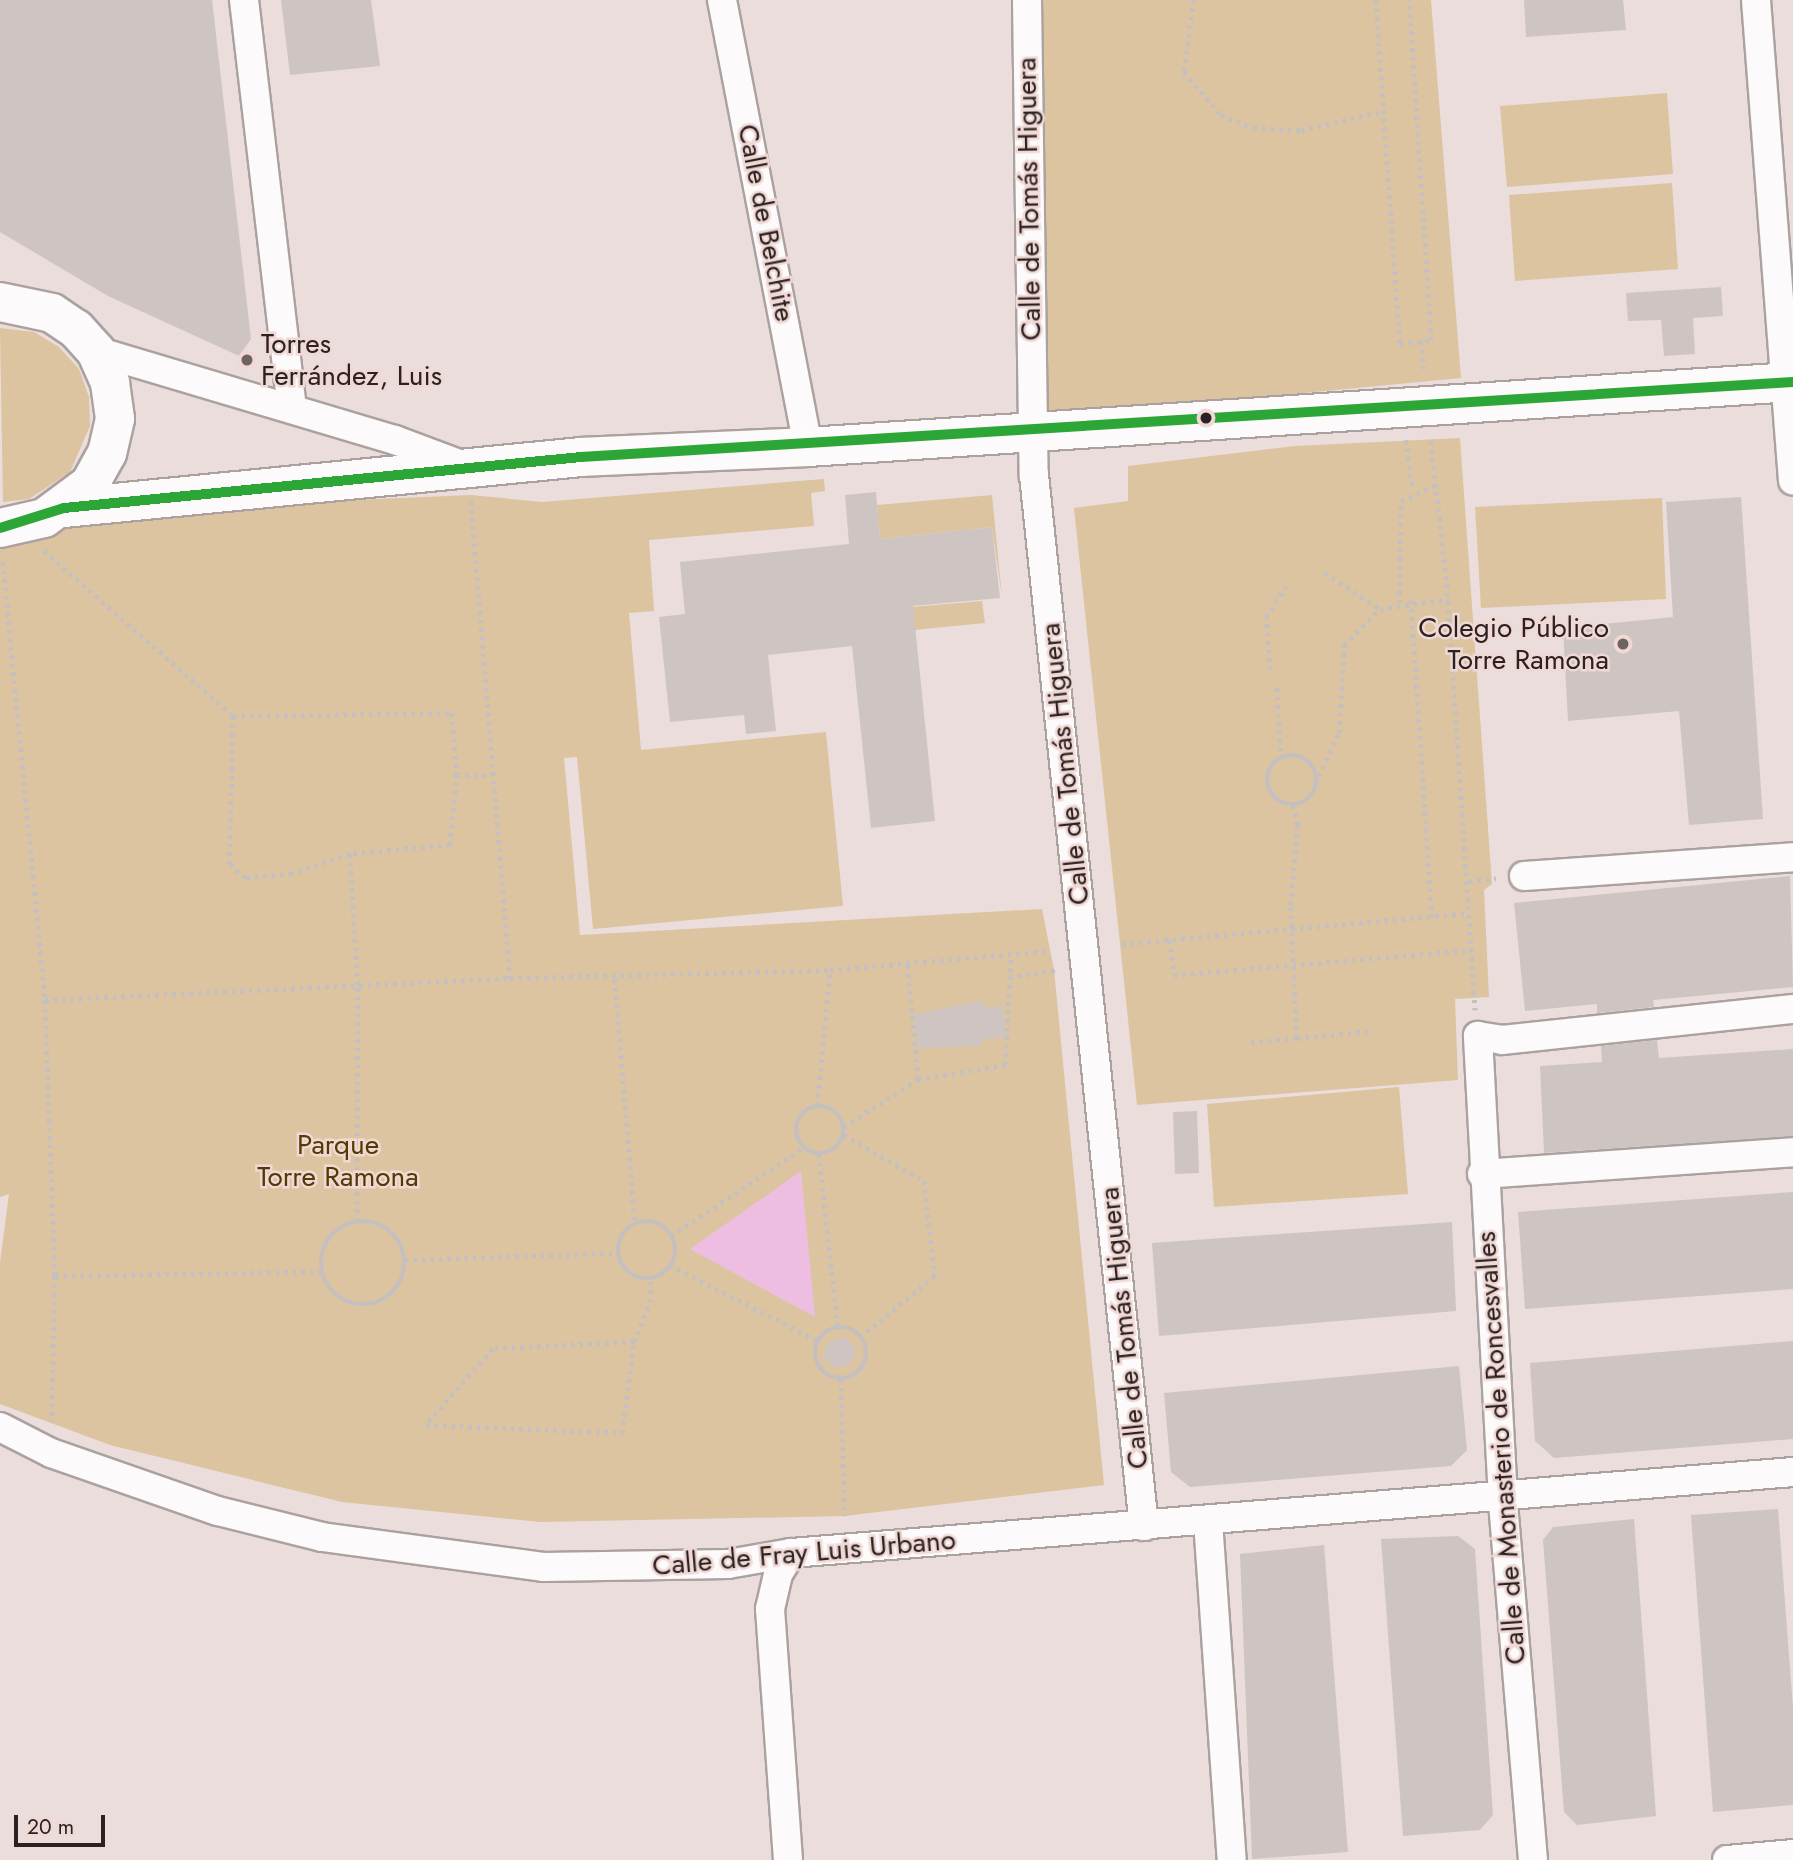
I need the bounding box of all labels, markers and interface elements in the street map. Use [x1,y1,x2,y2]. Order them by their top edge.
street label: Calle de Tomás Higuera [1010,57,1048,341]
street label: Calle de Belchite [730,122,802,324]
place label: Torres Ferrández, Luis [261,327,442,393]
marker: Torres Ferrández, Luis [239,352,255,368]
unlabelled marker [1199,411,1213,425]
place label: Colegio Público Torre Ramona [1418,611,1609,677]
street label: Calle de Tomás Higuera [1033,621,1097,907]
marker: Colegio Público Torre Ramona [1615,636,1631,652]
park label: Parque Torre Ramona [257,1128,419,1194]
street label: Calle de Tomás Higuera [1092,1185,1156,1471]
street label: Calle de Monasterio de Roncesvalles [1469,1230,1533,1666]
street label: Calle de Fray Luis Urbano [651,1523,957,1583]
scale bar [18,1800,108,1844]
text: 20 m [27,1812,74,1842]

